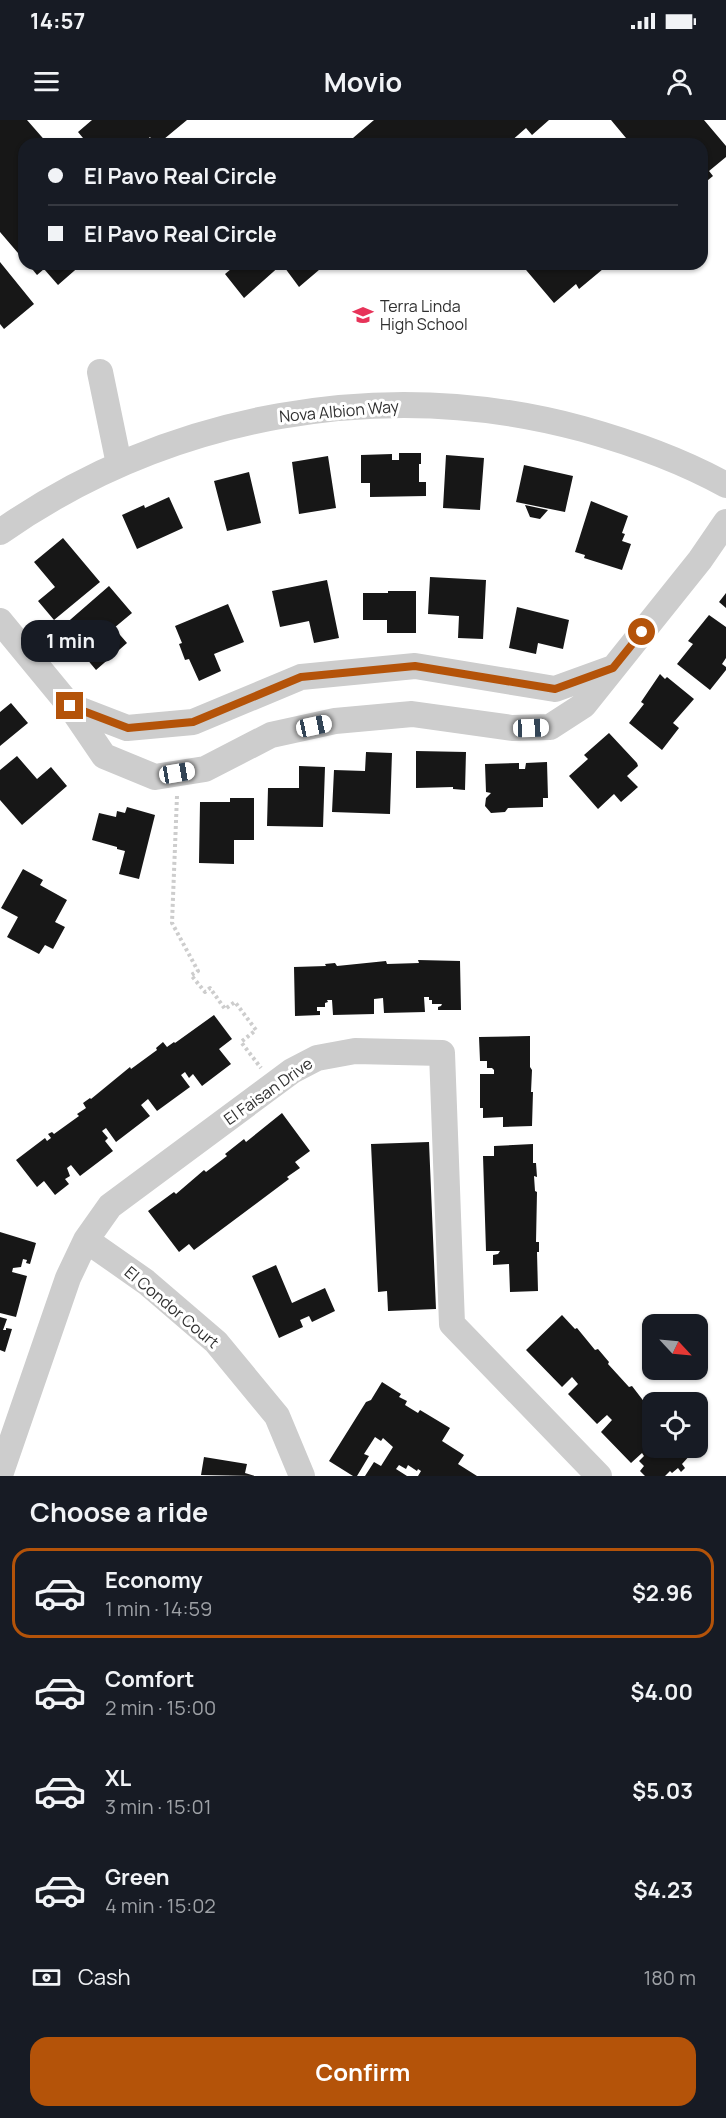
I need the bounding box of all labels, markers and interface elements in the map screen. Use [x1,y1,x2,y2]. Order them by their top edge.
text: 14:57 [30,6,85,36]
text: Movio [324,63,402,100]
icon: menu [30,65,63,98]
icon: person [663,65,696,98]
text: El Pavo Real Circle [84,161,277,191]
text: El Pavo Real Circle [84,219,277,249]
place label: Terra Linda High School [380,295,468,335]
school or university icon: Terra Linda High School [351,303,375,327]
street label: Nova Albion Way [278,395,400,427]
route start [628,618,655,645]
callout: 1 min [20,619,119,661]
text: 1 min [46,627,95,654]
route end [56,692,83,719]
car [295,713,333,739]
car [513,718,549,738]
car [158,761,196,785]
street label: El Faisan Drive [219,1052,317,1130]
street label: El Condor Court [120,1261,224,1353]
north arrow [642,1314,708,1380]
map controls [642,1314,708,1458]
button: locate [642,1392,708,1458]
text: Choose a ride [30,1493,208,1530]
text: Economy [105,1565,203,1595]
icon: car [33,1566,87,1620]
text: $2.96 [632,1578,693,1608]
text: 1 min · 14:59 [105,1595,212,1622]
text: Comfort [105,1664,194,1694]
icon: car [33,1665,87,1719]
text: $4.00 [631,1677,693,1707]
text: 2 min · 15:00 [105,1694,216,1721]
text: XL [105,1763,131,1793]
icon: car [33,1764,87,1818]
text: $5.03 [632,1776,693,1806]
text: 3 min · 15:01 [105,1793,211,1820]
text: Green [105,1862,170,1892]
icon: car [33,1863,87,1917]
text: $4.23 [634,1875,693,1905]
text: 4 min · 15:02 [105,1892,216,1919]
icon: cash [30,1961,63,1994]
text: Cash [78,1962,131,1992]
text: 180 m [643,1964,696,1991]
button: Confirm [30,2037,696,2106]

